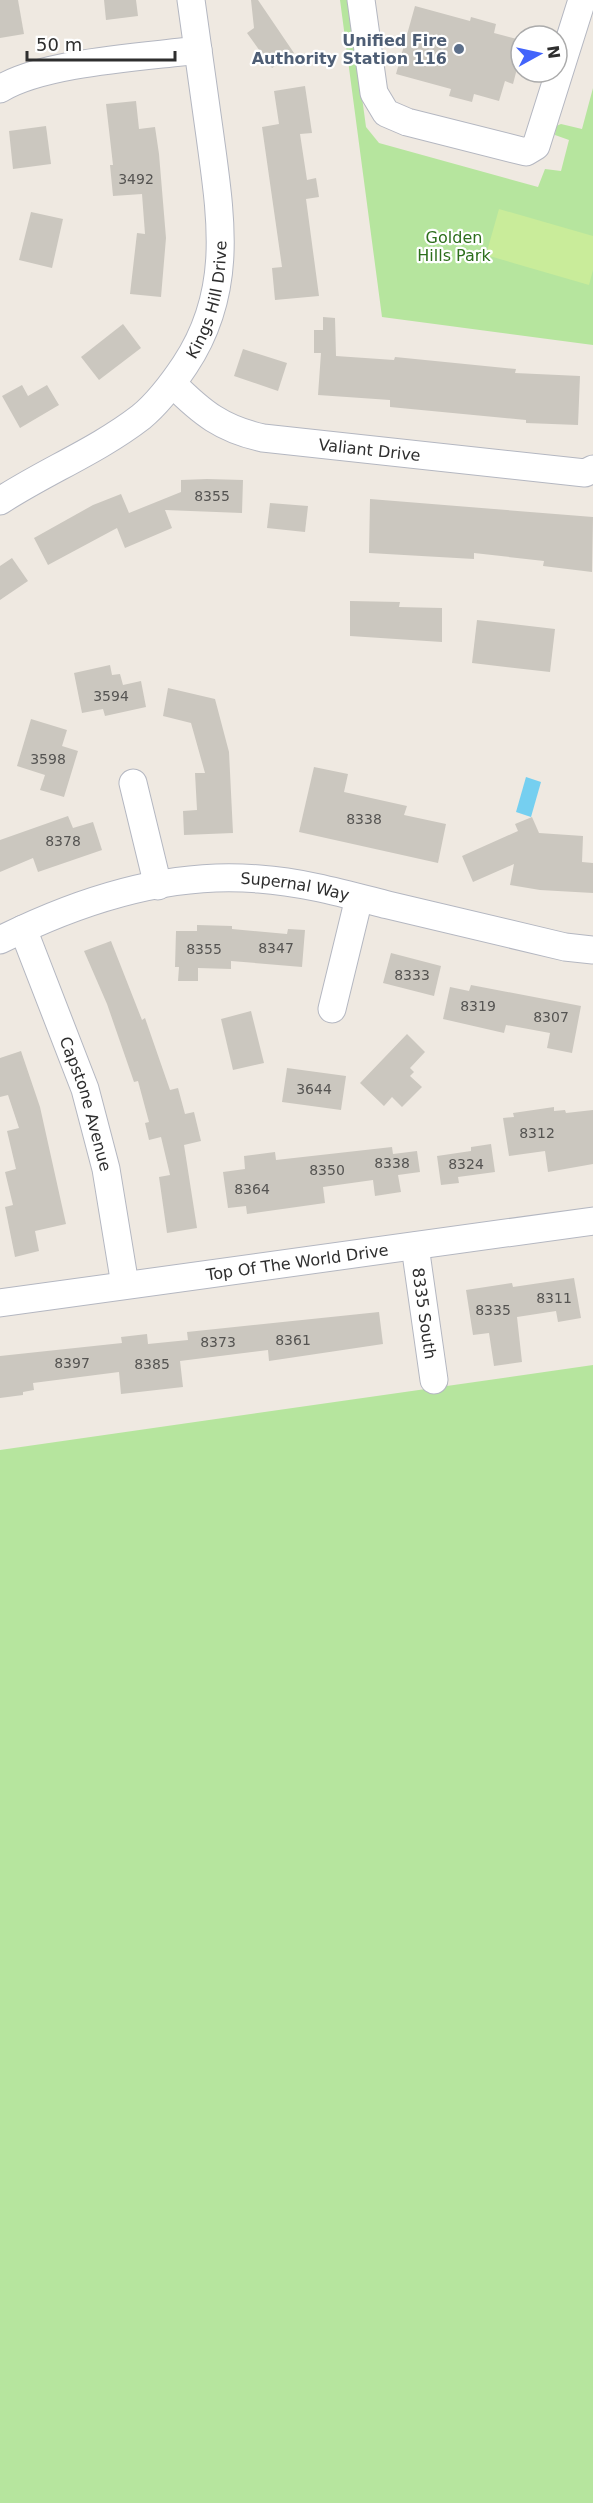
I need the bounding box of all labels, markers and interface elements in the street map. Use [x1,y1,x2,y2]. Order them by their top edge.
scale bar [27,24,176,62]
north arrow [509,24,569,84]
place label: Unified Fire Authority Station 116 [252,31,447,68]
text: 50 m [36,34,82,55]
marker: Unified Fire Authority Station 116 [452,42,466,56]
text: N [543,44,564,60]
house number: 3492 [118,171,154,187]
park label: Golden Hills Park [417,228,491,265]
street label: Kings Hill Drive [182,240,230,362]
street label: Valiant Drive [318,435,421,465]
house number: 8355 [194,488,230,504]
house number: 3594 [93,688,129,704]
house number: 3598 [30,751,66,767]
house number: 8338 [346,811,382,827]
house number: 8378 [45,833,81,849]
street label: Supernal Way [240,869,351,905]
house number: 8347 [258,940,294,956]
house number: 8355 [186,941,222,957]
house number: 8333 [394,967,430,983]
house number: 8319 [460,998,496,1014]
house number: 8307 [533,1009,569,1025]
street label: Capstone Avenue [56,1034,115,1173]
house number: 3644 [296,1081,332,1097]
house number: 8312 [519,1125,555,1141]
house number: 8338 [374,1155,410,1171]
house number: 8324 [448,1156,484,1172]
house number: 8350 [309,1162,345,1178]
house number: 8364 [234,1181,270,1197]
street label: Top Of The World Drive [204,1240,390,1285]
street label: 8335 South [408,1266,440,1360]
house number: 8311 [536,1290,572,1306]
house number: 8335 [475,1302,511,1318]
house number: 8361 [275,1332,311,1348]
house number: 8373 [200,1334,236,1350]
house number: 8397 [54,1355,90,1371]
house number: 8385 [134,1356,170,1372]

